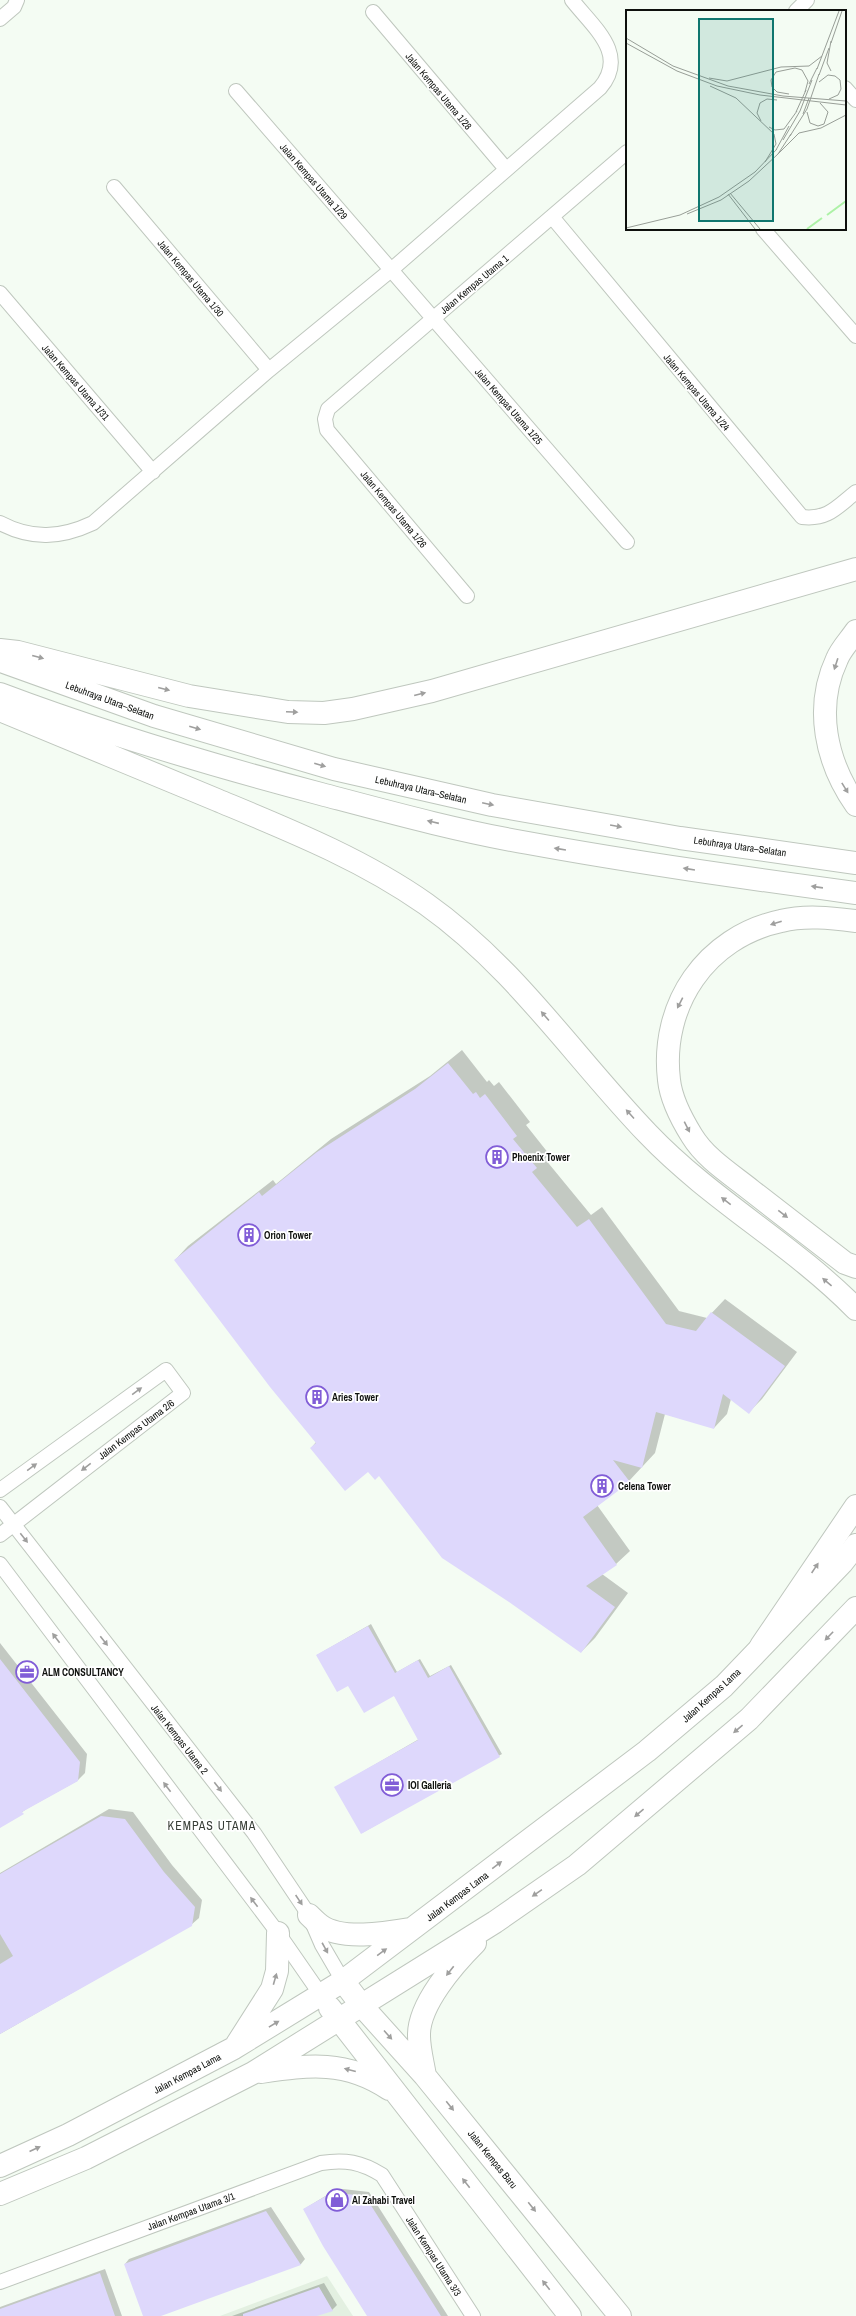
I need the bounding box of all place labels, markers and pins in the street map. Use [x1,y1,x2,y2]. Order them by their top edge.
building icon: Phoenix Tower [484,1144,510,1170]
place label: Phoenix Tower [512,1151,571,1164]
building icon: Orion Tower [236,1222,262,1248]
place label: Orion Tower [264,1229,313,1242]
building icon: Aries Tower [304,1384,330,1410]
place label: Aries Tower [332,1391,379,1404]
building icon: Celena Tower [589,1473,615,1499]
place label: Celena Tower [618,1480,672,1493]
office icon: ALM CONSULTANCY [14,1659,40,1685]
place label: ALM CONSULTANCY [42,1666,124,1679]
office icon: IOI Galleria [379,1772,405,1798]
place label: IOI Galleria [408,1779,452,1792]
shop icon: Al Zahabi Travel [324,2187,350,2213]
place label: Al Zahabi Travel [352,2194,415,2207]

